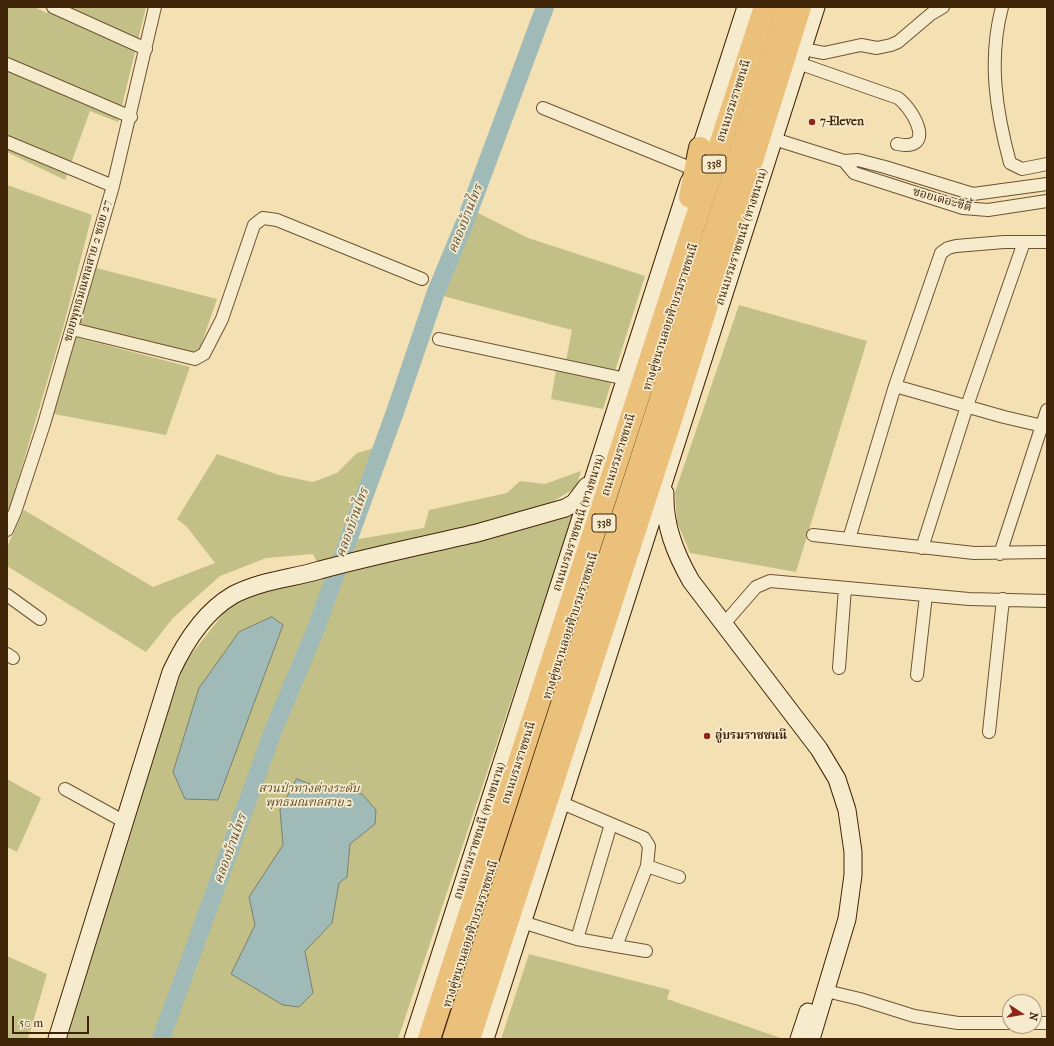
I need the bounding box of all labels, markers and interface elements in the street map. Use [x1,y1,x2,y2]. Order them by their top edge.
street label: ถนนบรมราชชนนี [714,58,754,144]
place label: 7-Eleven [820,115,864,129]
marker: 7-Eleven [807,117,817,127]
road number: 338 [702,155,726,173]
street label: ถนนบรมราชชนนี (ทางขนาน) [713,167,771,307]
water label: คลองบ้านไทร [445,182,487,256]
street label: ซอยเดอะซิตี้ [911,185,973,215]
street label: ซอยพุทธมณฑลสาย 2 ซอย 27 [61,199,115,343]
street label: ทางคู่ขนานลอยฟ้าบรมราชชนนี [640,241,702,393]
street label: ถนนบรมราชชนนี [599,412,639,498]
street label: ถนนบรมราชชนนี (ทางขนาน) [550,453,608,593]
water label: คลองบ้านไทร [333,486,373,560]
road number: 338 [592,514,616,532]
street label: ทางคู่ขนานลอยฟ้าบรมราชชนนี [540,550,602,702]
street label: ถนนบรมราชชนนี [499,720,539,806]
place label: อู่บรมราชชนนี [715,729,787,743]
marker: อู่บรมราชชนนี [702,731,712,741]
street label: ถนนบรมราชชนนี (ทางขนาน) [451,761,509,901]
park label: สวนป่าทางต่างระดับ พุทธมณฑลสาย 2 [258,782,360,810]
water label: คลองบ้านไทร [211,812,251,886]
street label: ทางคู่ขนานลอยฟ้าบรมราชชนนี [440,858,502,1010]
north arrow [1002,994,1042,1034]
scale bar [14,1008,91,1034]
text: N [1026,1011,1040,1022]
text: 50 m [19,1016,43,1030]

